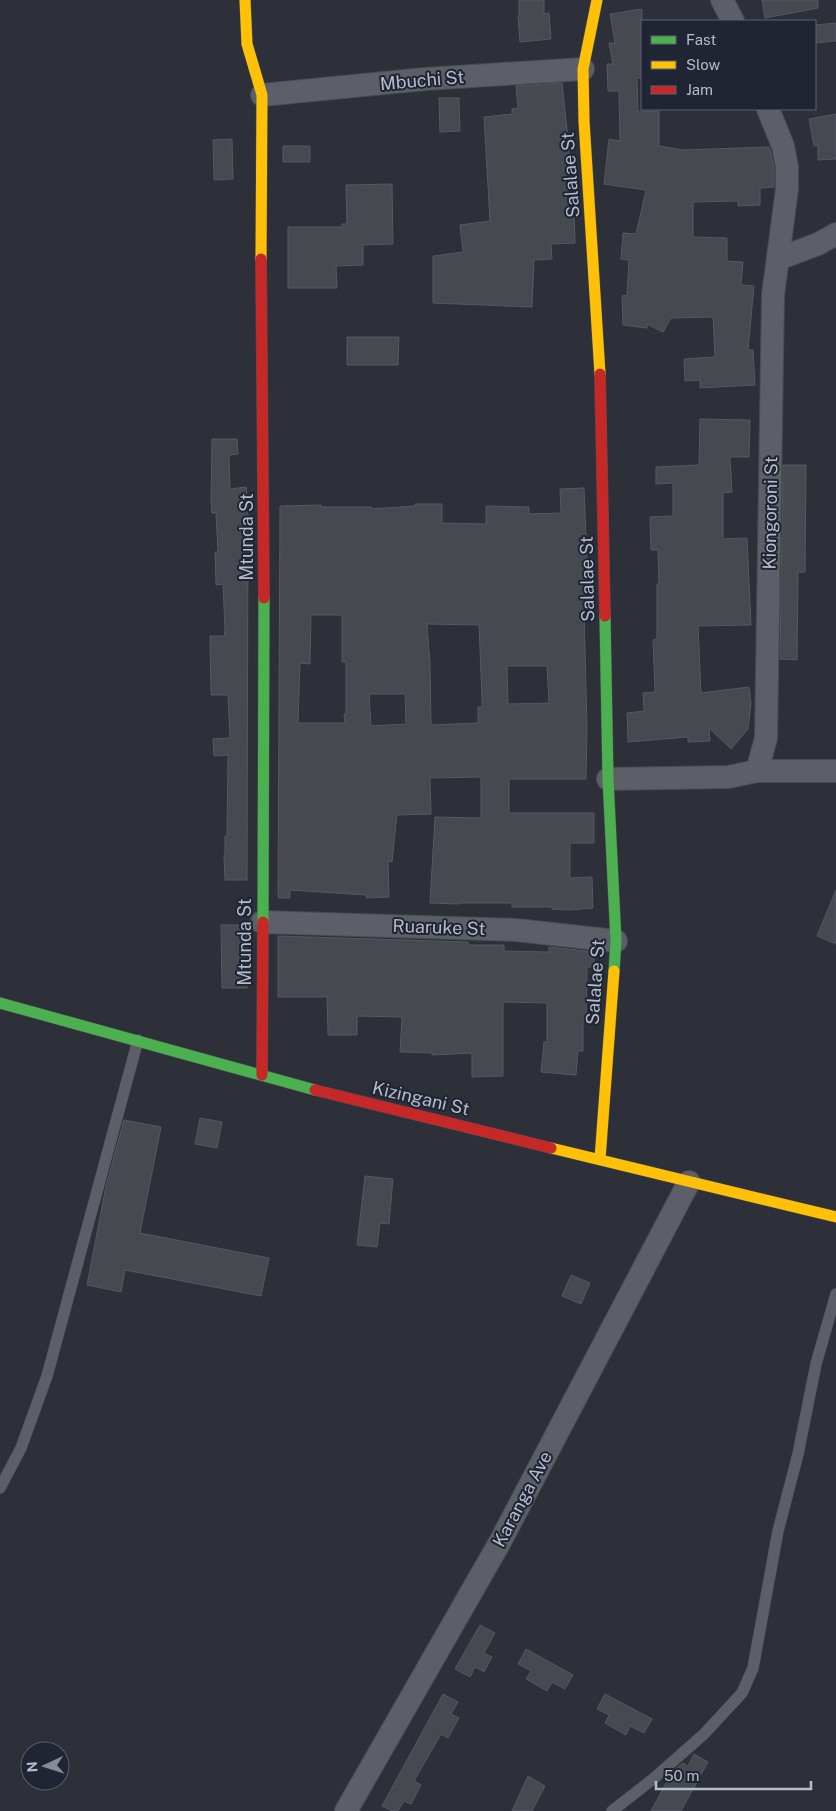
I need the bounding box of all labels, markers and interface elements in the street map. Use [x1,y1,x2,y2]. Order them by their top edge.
legend [641,20,816,110]
text: Fast [686,31,716,48]
text: Slow [686,56,721,73]
street label: Mbuchi St [379,66,465,94]
text: Jam [686,81,713,98]
street label: Salalae St [557,131,583,219]
street label: Kiongoroni St [759,456,781,570]
street label: Mtunda St [236,493,257,581]
street label: Salalae St [576,536,598,622]
street label: Mtunda St [234,898,255,986]
street label: Ruaruke St [392,915,486,939]
street label: Salalae St [582,938,608,1026]
street label: Kizingani St [370,1077,472,1119]
street label: Karanga Ave [488,1448,556,1550]
north arrow [20,1741,70,1791]
scale bar [656,1758,811,1790]
text: N [24,1761,40,1773]
text: 50 m [664,1767,699,1784]

